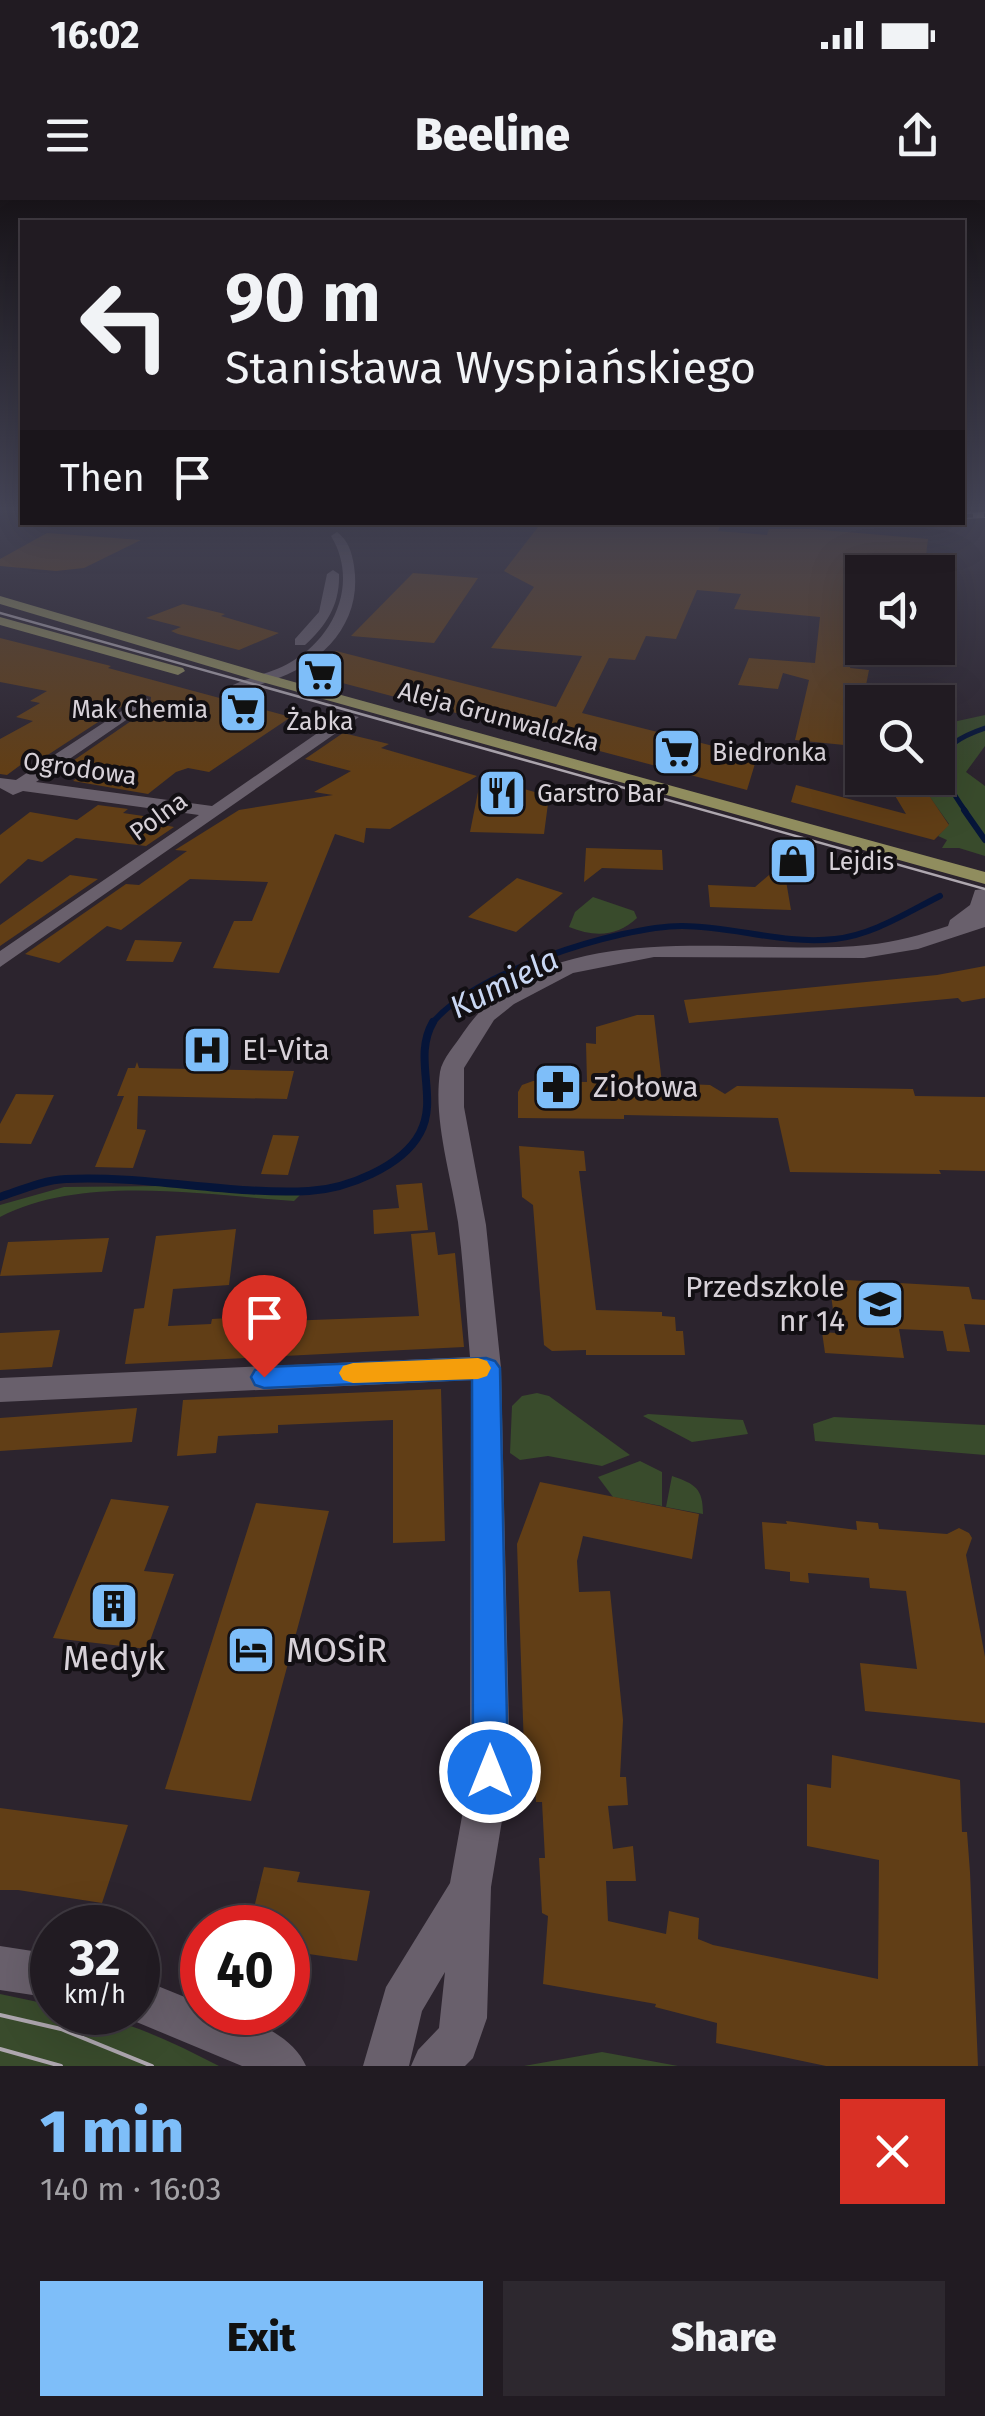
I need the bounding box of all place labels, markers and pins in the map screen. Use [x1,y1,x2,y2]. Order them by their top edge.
supermarket icon: Żabka [294,649,346,701]
supermarket icon: Mak Chemia [217,683,269,735]
place label: Mak Chemia [71,695,208,725]
place label: Żabka [286,706,354,737]
supermarket icon: Biedronka [651,726,703,778]
place label: Biedronka [712,738,827,768]
restaurant icon: Garstro Bar [476,767,528,819]
place label: Garstro Bar [537,779,665,809]
shop icon: Lejdis [767,835,819,887]
place label: Lejdis [828,847,894,877]
hospital icon: El-Vita [181,1024,233,1076]
place label: El-Vita [242,1032,330,1068]
pharmacy icon: Ziołowa [532,1061,584,1113]
place label: Ziołowa [593,1069,699,1105]
place label: Przedszkole nr 14 [685,1269,845,1339]
pin [222,1275,307,1378]
school or university icon: Przedszkole nr 14 [854,1278,906,1330]
building icon: Medyk [88,1580,140,1632]
hotel icon: MOSiR [225,1624,277,1676]
place label: MOSiR [286,1629,387,1671]
place label: Medyk [63,1637,165,1679]

